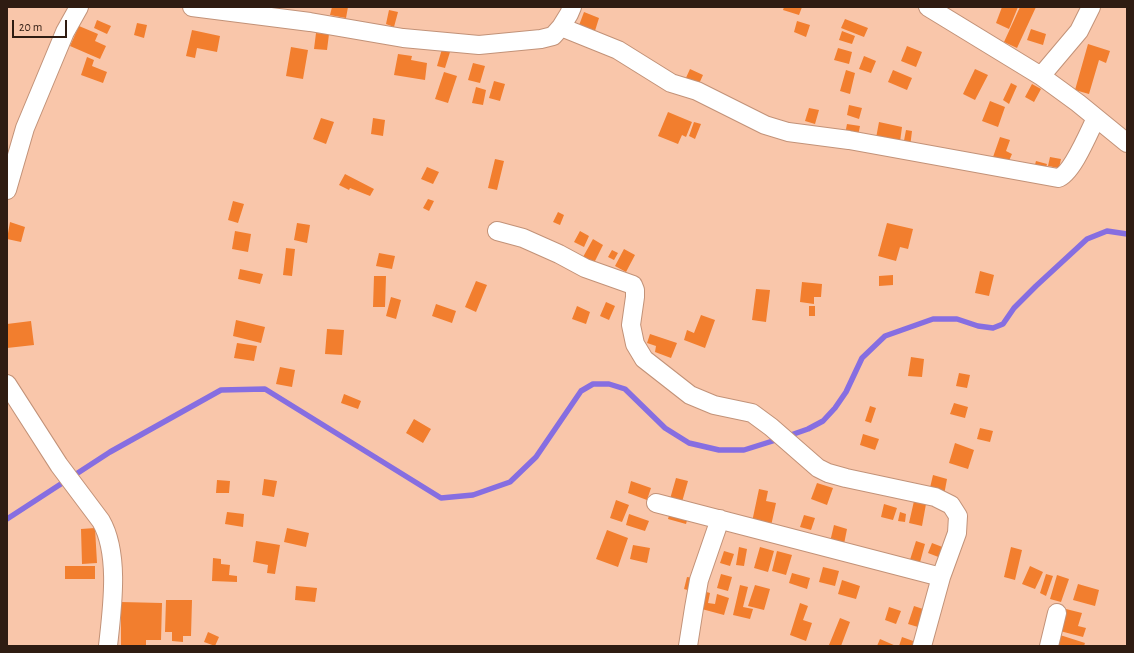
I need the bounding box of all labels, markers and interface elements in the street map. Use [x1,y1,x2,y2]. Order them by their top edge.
scale bar [14,12,69,38]
text: 20 m [19,21,42,33]

